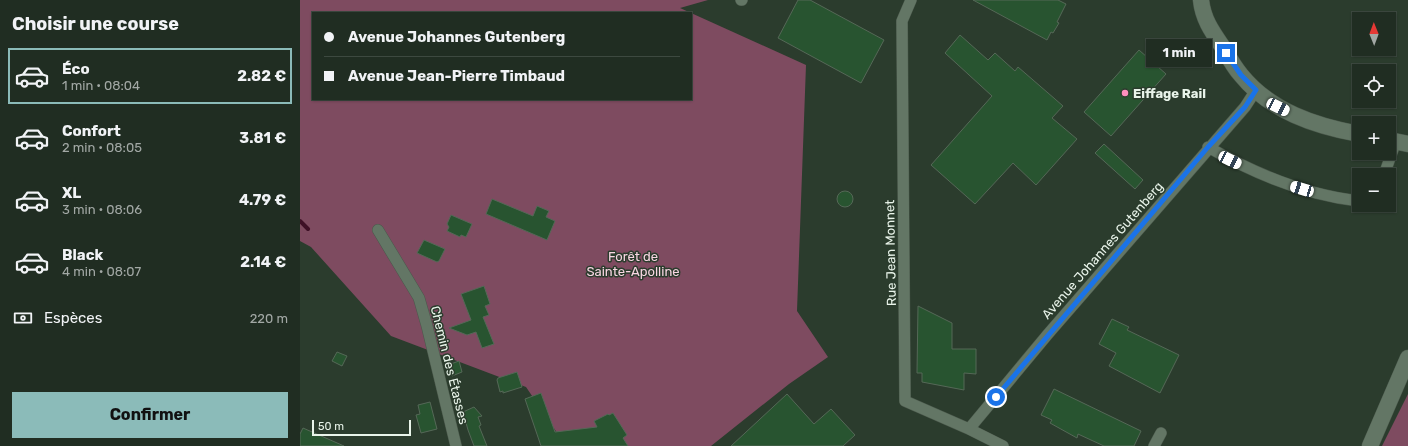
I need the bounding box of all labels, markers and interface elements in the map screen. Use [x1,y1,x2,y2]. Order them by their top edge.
north arrow [1352,12,1396,56]
map controls [1352,12,1396,212]
text: Choisir une course [12,13,179,35]
text: Avenue Johannes Gutenberg [348,28,565,46]
callout: 1 min [1146,39,1212,67]
route end [1217,44,1235,62]
text: 1 min [1162,45,1196,60]
icon: car [14,58,50,94]
text: Éco [62,60,90,78]
button: locate [1352,64,1396,108]
text: 2.82 € [237,67,286,85]
text: Avenue Jean-Pierre Timbaud [348,67,565,85]
text: 1 min · 08:04 [62,78,140,93]
place label: Eiffage Rail [1133,86,1206,101]
marker: Eiffage Rail [1120,88,1130,98]
car [1265,96,1291,118]
button: + [1352,116,1396,160]
icon: car [14,120,50,156]
text: Confort [62,122,121,140]
text: 3.81 € [239,129,286,147]
text: 2 min · 08:05 [62,140,142,155]
car [1217,149,1243,171]
button: − [1352,168,1396,212]
street label: Avenue Johannes Gutenberg [1039,179,1167,323]
car [1289,180,1315,198]
icon: car [14,182,50,218]
text: XL [62,184,81,202]
text: 4.79 € [239,191,286,209]
street label: Rue Jean Monnet [882,200,899,306]
text: 3 min · 08:06 [62,202,142,217]
icon: car [14,244,50,280]
text: Black [62,246,103,264]
park label: Forêt de Sainte-Apolline [586,249,680,279]
text: 2.14 € [240,253,286,271]
text: 4 min · 08:07 [62,264,141,279]
street label: Chemin des Étasses [428,304,472,426]
icon: cash [12,307,34,329]
text: Espèces [44,309,102,327]
text: 220 m [250,311,288,326]
route start [987,388,1005,406]
button: Confirmer [12,392,288,438]
scale bar [312,418,411,437]
text: 50 m [318,420,344,433]

